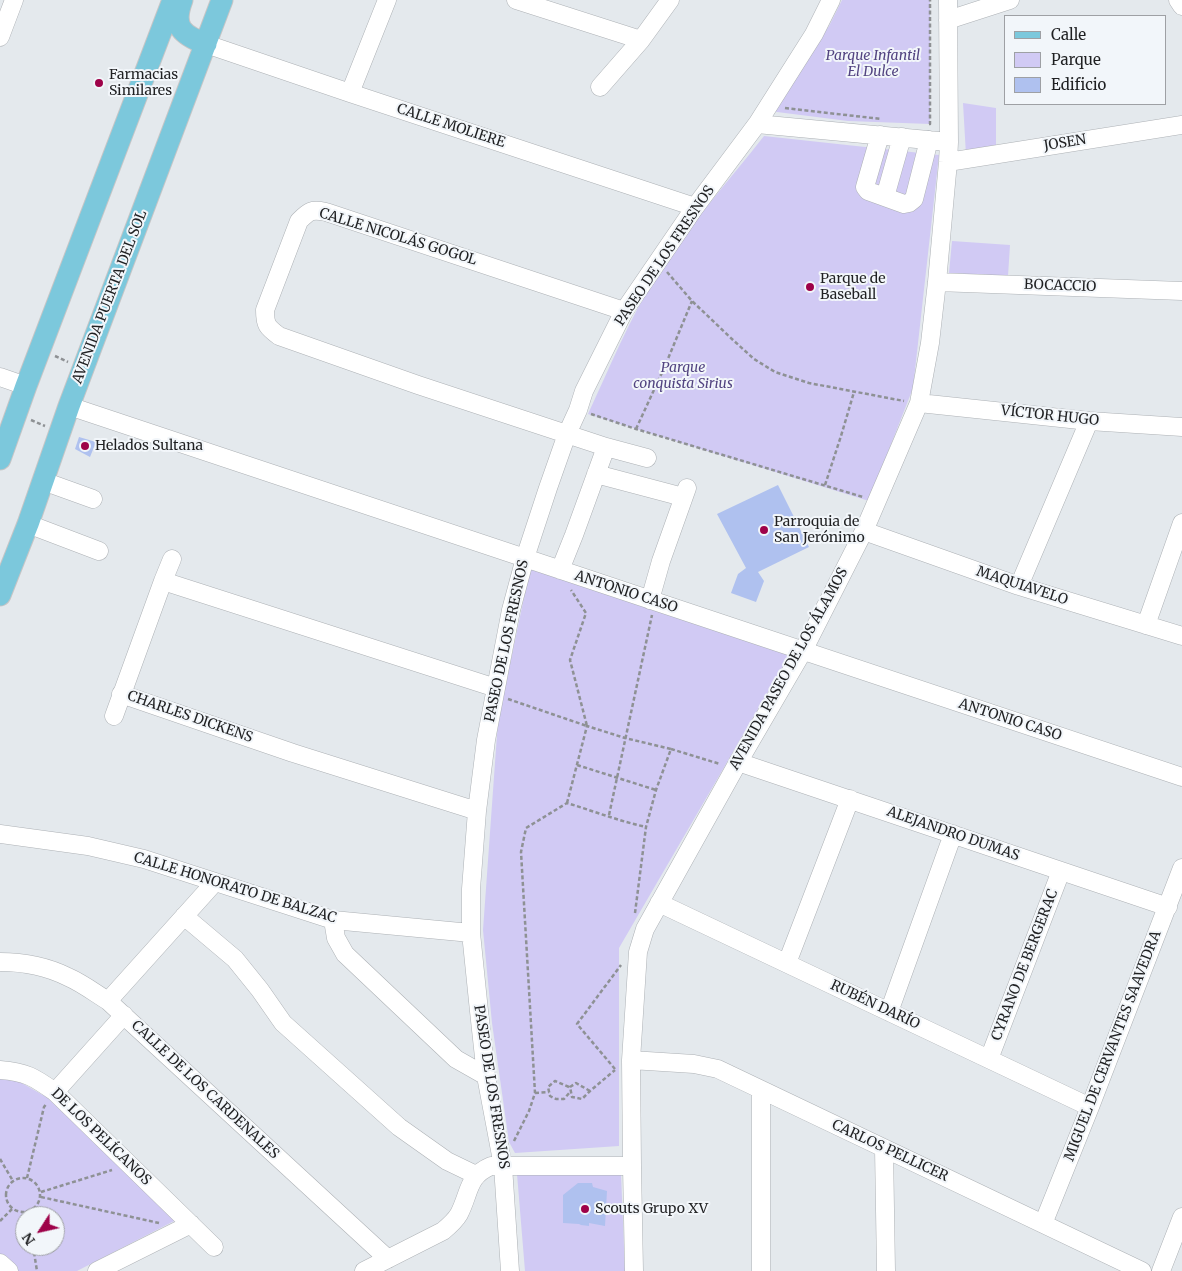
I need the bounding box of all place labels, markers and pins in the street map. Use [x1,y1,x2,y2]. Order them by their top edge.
place label: Farmacias Similares [109,67,178,100]
marker: Farmacias Similares [93,77,105,89]
place label: Parque de Baseball [820,271,886,304]
marker: Parque de Baseball [804,281,816,293]
place label: Helados Sultana [95,438,203,454]
marker: Helados Sultana [79,440,91,452]
place label: Parroquia de San Jerónimo [774,514,865,546]
marker: Parroquia de San Jerónimo [758,524,770,536]
place label: Scouts Grupo XV [595,1201,708,1217]
marker: Scouts Grupo XV [579,1203,591,1215]

